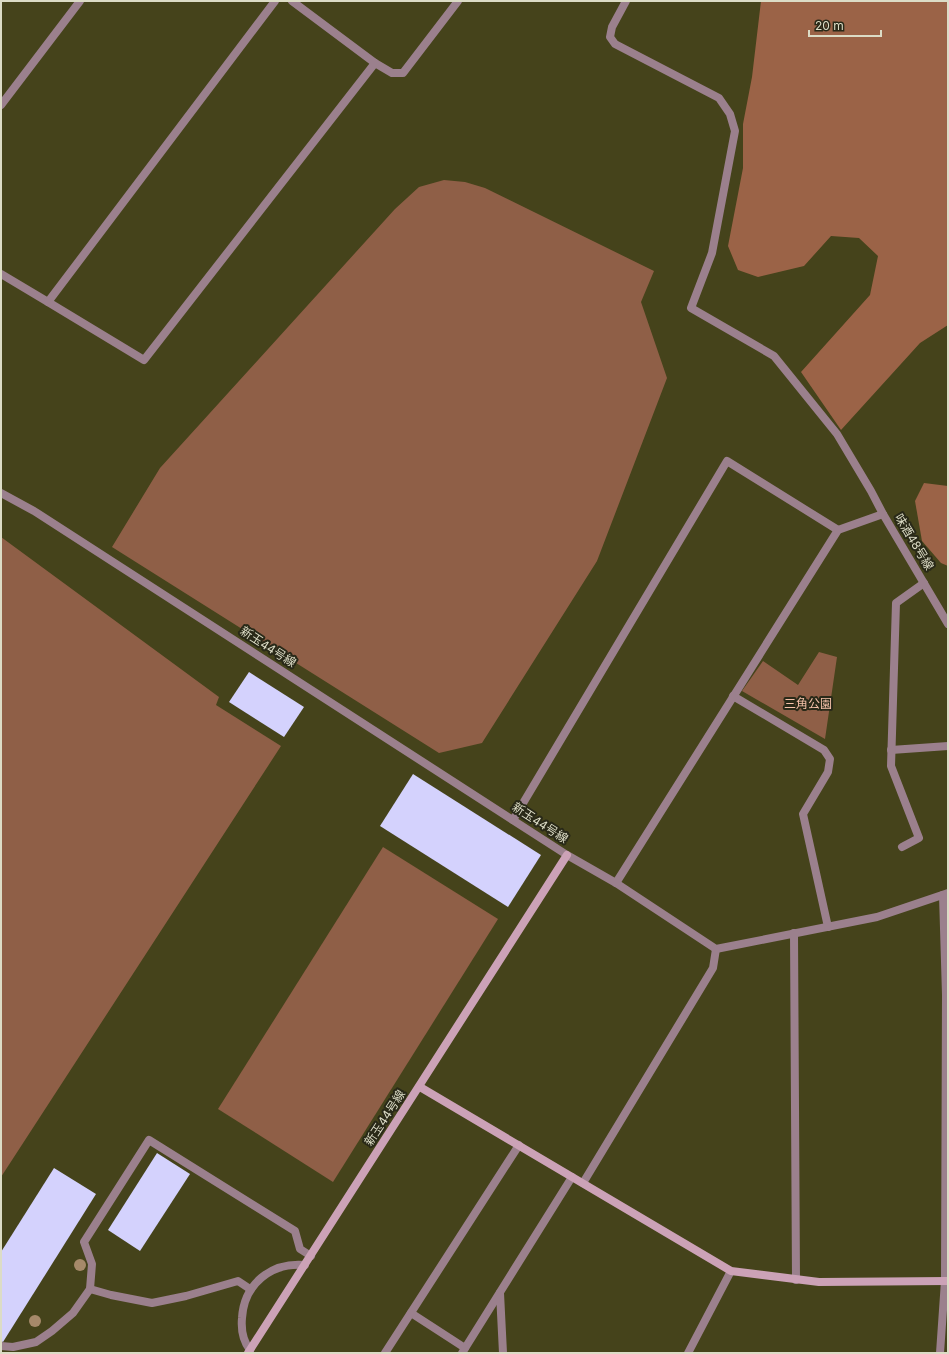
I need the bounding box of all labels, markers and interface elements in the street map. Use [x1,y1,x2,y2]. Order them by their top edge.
scale bar [809,12,881,38]
text: 20 m [815,18,844,33]
street label: 味酒48号線 [892,511,937,573]
street label: 新玉44号線 [238,623,299,670]
park label: 三角公園 [784,696,832,711]
street label: 新玉44号線 [510,799,571,846]
street label: 新玉44号線 [361,1087,408,1148]

